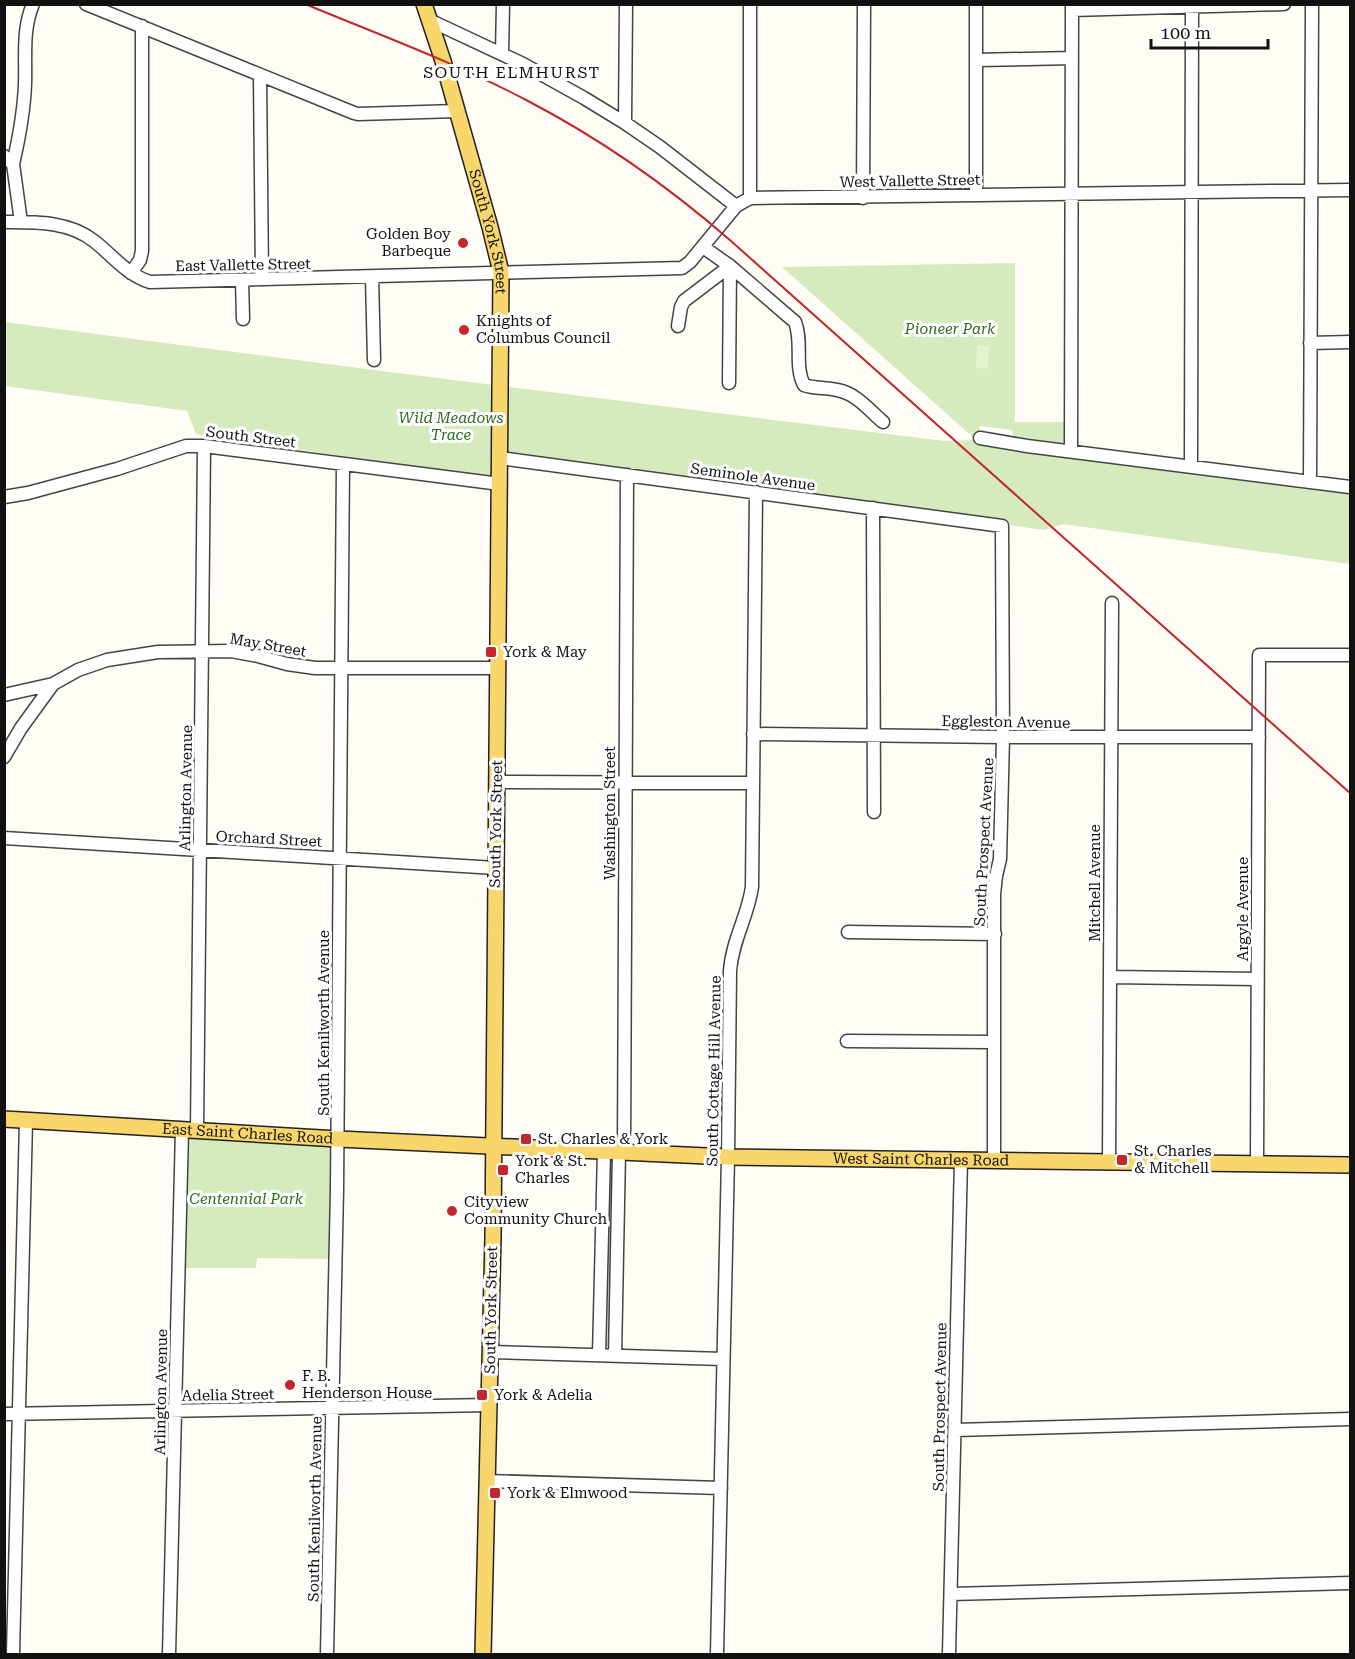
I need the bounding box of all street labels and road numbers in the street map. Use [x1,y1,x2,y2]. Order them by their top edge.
street label: South York Street [465,167,510,295]
street label: West Vallette Street [839,171,981,191]
street label: East Vallette Street [175,255,311,275]
street label: South Street [205,423,297,451]
street label: Seminole Avenue [690,459,816,495]
street label: May Street [228,629,308,661]
street label: Eggleston Avenue [942,712,1070,732]
street label: Arlington Avenue [176,725,196,851]
street label: Washington Street [601,746,619,880]
street label: South Prospect Avenue [971,757,997,927]
street label: South York Street [486,759,506,888]
street label: Mitchell Avenue [1086,824,1104,942]
street label: Orchard Street [215,827,323,851]
street label: Argyle Avenue [1234,857,1252,961]
street label: South Kenilworth Avenue [315,930,333,1116]
street label: South Cottage Hill Avenue [703,975,725,1167]
street label: East Saint Charles Road [162,1119,334,1148]
street label: West Saint Charles Road [833,1149,1010,1170]
street label: South York Street [481,1245,501,1374]
street label: South Prospect Avenue [930,1322,950,1492]
street label: Arlington Avenue [151,1329,171,1455]
street label: Adelia Street [182,1385,275,1405]
street label: South Kenilworth Avenue [304,1416,326,1602]

